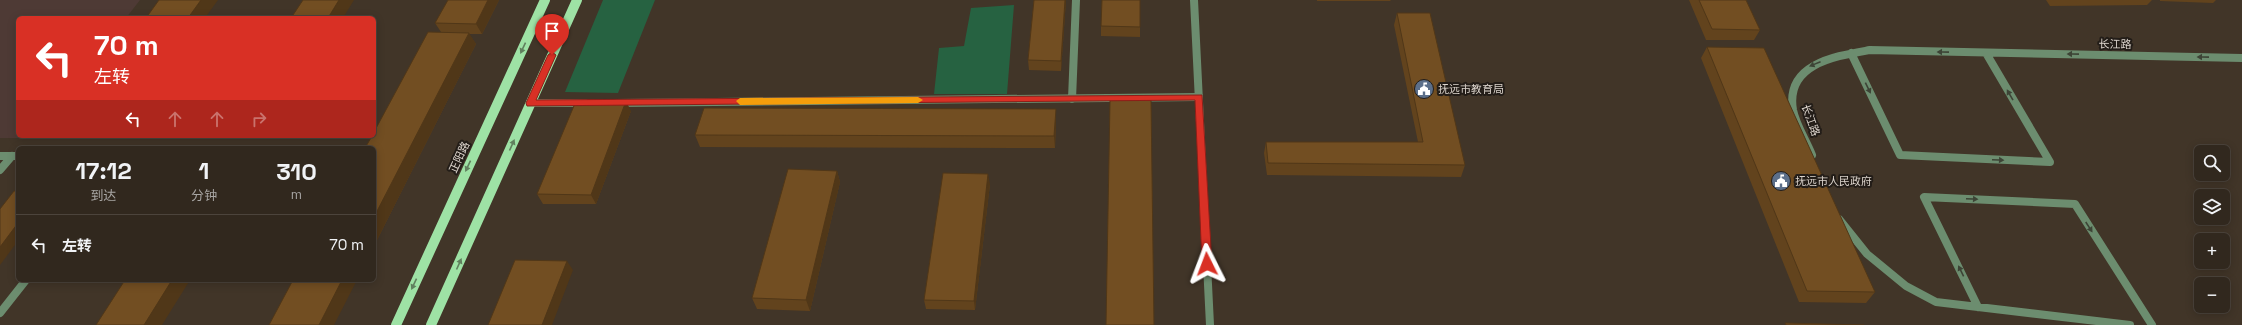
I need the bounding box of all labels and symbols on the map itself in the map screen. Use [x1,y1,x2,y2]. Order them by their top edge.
pin [535,14,569,55]
street label: 长江路 [2098,37,2132,51]
one-way arrow [520,43,526,54]
one-way arrow [1936,49,1949,55]
one-way arrow [2067,51,2079,58]
one-way arrow [2196,54,2209,60]
one-way arrow [1809,62,1821,68]
public building icon: 抚远市教育局 [1413,78,1435,100]
place label: 抚远市教育局 [1438,82,1504,96]
one-way arrow [1865,83,1871,94]
one-way arrow [2007,89,2014,101]
street label: 长江路 [1799,102,1823,138]
street label: 正阳路 [446,139,472,175]
one-way arrow [509,139,515,151]
one-way arrow [1992,156,2004,163]
one-way arrow [465,161,471,173]
public building icon: 抚远市人民政府 [1770,170,1792,192]
place label: 抚远市人民政府 [1795,174,1872,188]
one-way arrow [1966,196,1978,203]
one-way arrow [2085,221,2093,232]
position arrow [1186,243,1228,285]
one-way arrow [456,257,462,269]
one-way arrow [1957,266,1964,277]
one-way arrow [411,279,417,290]

